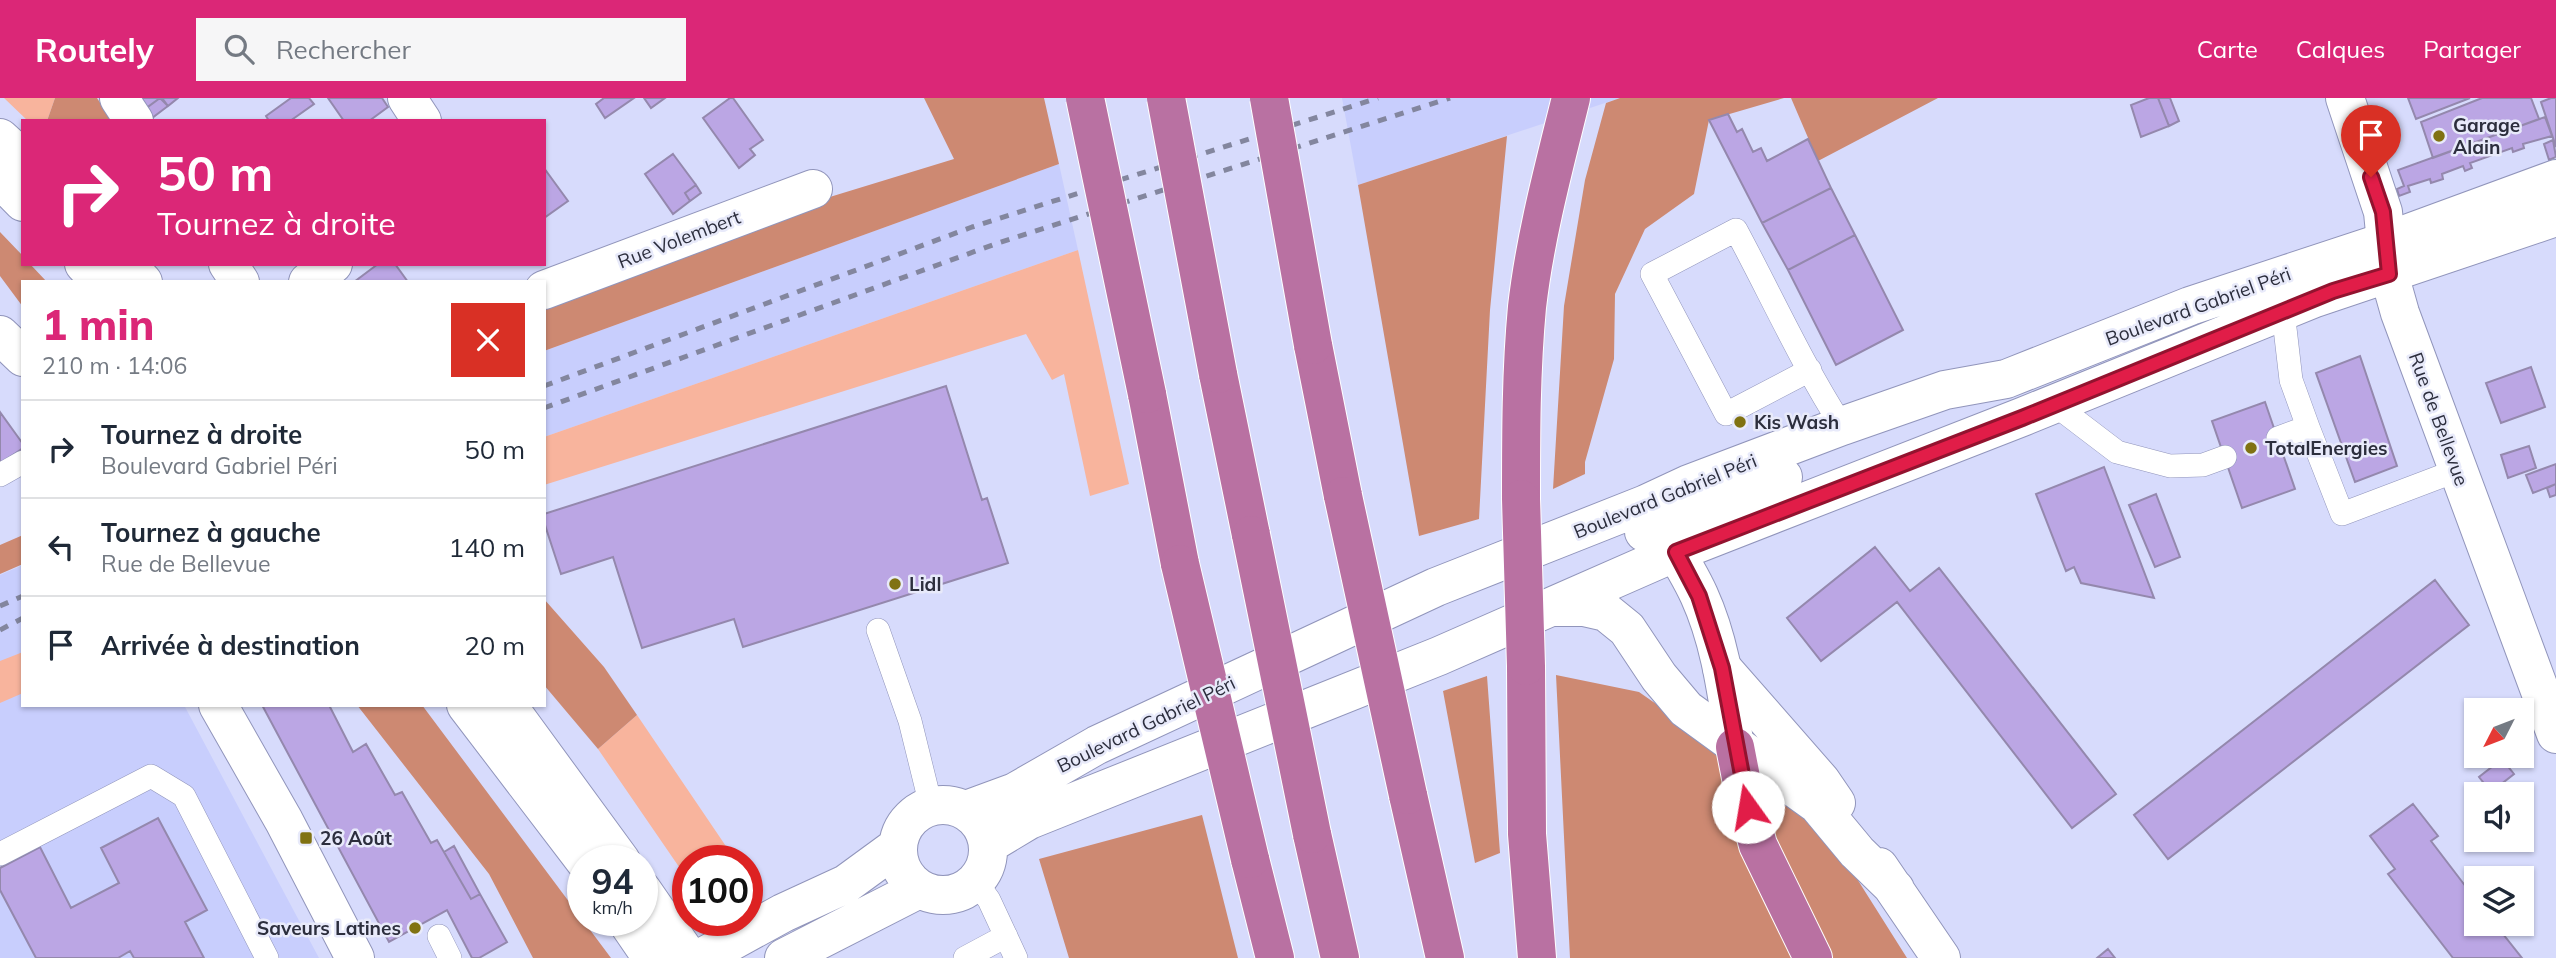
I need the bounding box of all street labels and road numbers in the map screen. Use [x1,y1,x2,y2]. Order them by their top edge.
street label: Rue Volembert [614,204,744,273]
street label: Boulevard Gabriel Péri [2102,261,2294,351]
street label: Rue de Bellevue [2404,349,2474,489]
street label: Boulevard Gabriel Péri [1570,448,1760,544]
street label: Boulevard Gabriel Péri [1053,670,1239,778]

